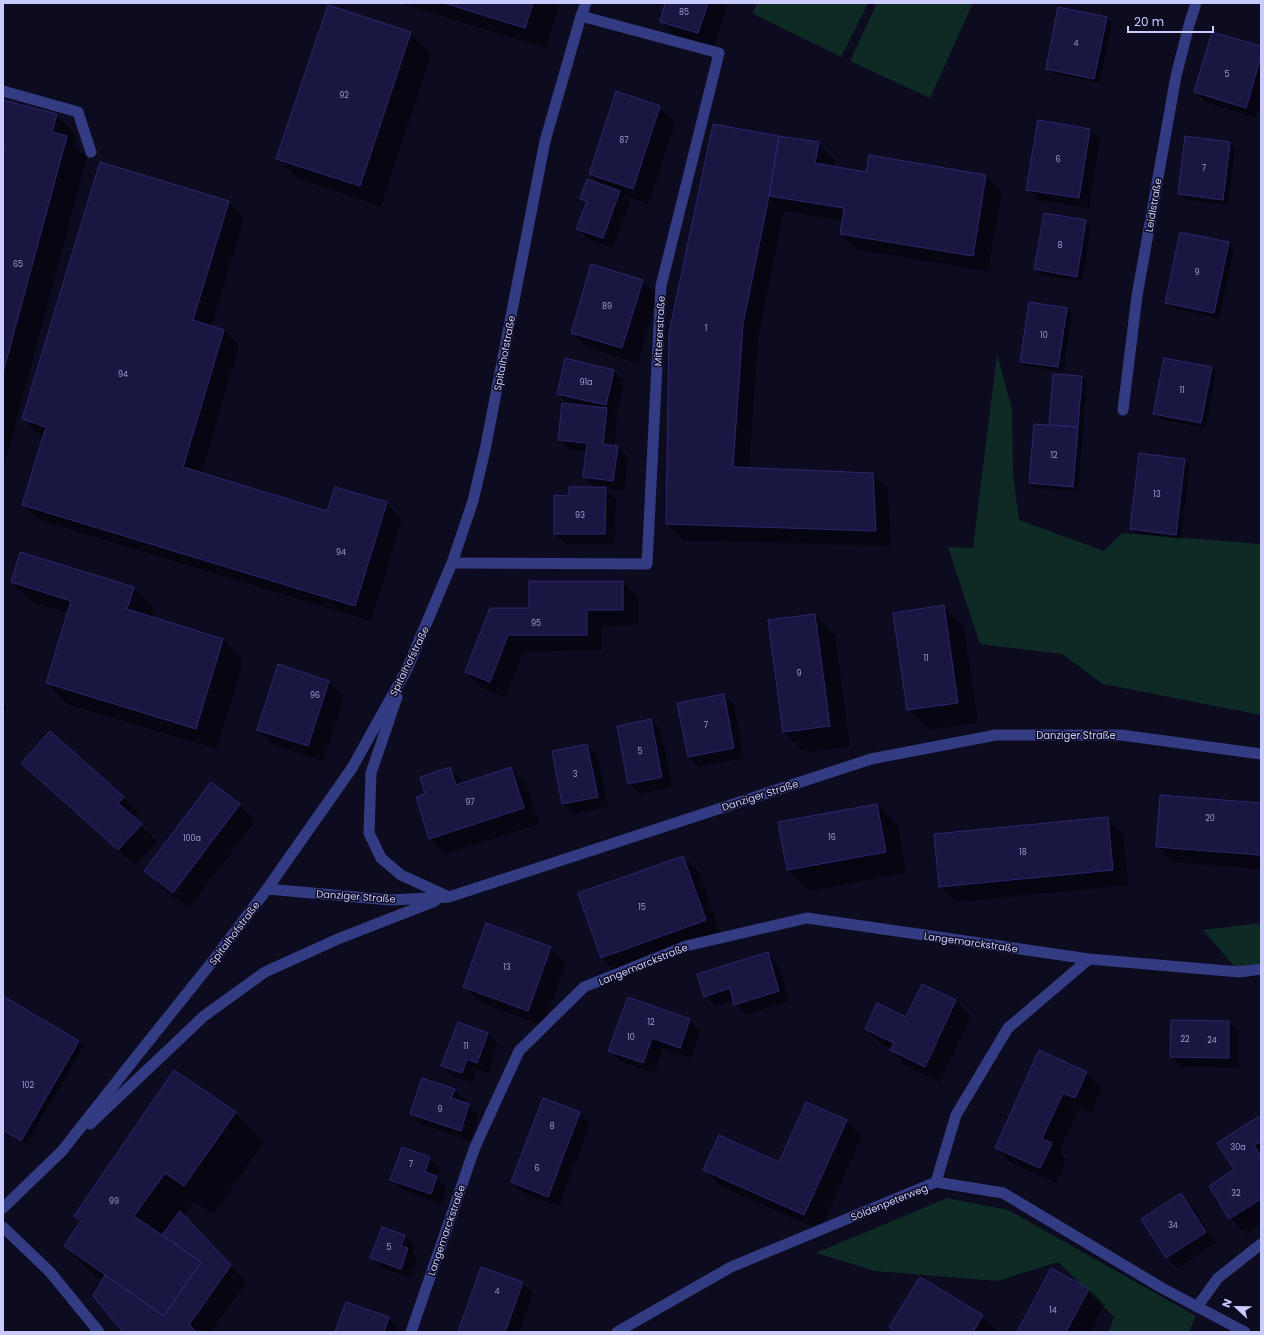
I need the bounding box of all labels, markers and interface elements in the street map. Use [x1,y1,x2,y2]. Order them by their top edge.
house number: 85 [679,7,689,18]
scale bar [1128,8,1213,34]
text: 20 m [1134,13,1164,30]
house number: 4 [1073,38,1079,49]
house number: 5 [1224,69,1230,80]
house number: 92 [339,90,349,101]
house number: 87 [619,135,629,146]
house number: 6 [1055,154,1061,165]
house number: 7 [1202,163,1207,174]
street label: Leidlstraße [1141,177,1166,233]
house number: 8 [1057,240,1063,251]
house number: 65 [13,259,23,270]
house number: 9 [1194,267,1200,278]
street label: Mittererstraße [650,295,669,367]
house number: 89 [602,301,612,312]
street label: Spitalhofstraße [490,314,519,392]
house number: 1 [705,323,707,334]
house number: 10 [1040,330,1048,341]
house number: 94 [118,369,128,380]
house number: 91a [579,377,593,388]
house number: 11 [1179,385,1185,396]
house number: 12 [1050,450,1058,461]
house number: 13 [1153,489,1161,500]
house number: 93 [575,510,585,521]
house number: 94 [336,547,346,558]
house number: 95 [531,618,541,629]
street label: Spitalhofstraße [386,624,433,699]
house number: 11 [923,653,929,664]
house number: 9 [796,668,802,679]
house number: 96 [310,690,320,701]
house number: 7 [704,720,709,731]
street label: Danziger Straße [1036,728,1116,743]
house number: 5 [637,746,643,757]
house number: 3 [573,769,578,780]
street label: Danziger Straße [720,776,800,815]
house number: 97 [465,797,475,808]
house number: 20 [1205,813,1215,824]
house number: 16 [828,832,836,843]
house number: 100a [183,833,201,844]
house number: 18 [1019,847,1027,858]
street label: Danziger Straße [316,886,396,907]
street label: Spitalhofstraße [205,898,263,968]
house number: 15 [638,902,646,913]
street label: Langemarckstraße [923,928,1019,957]
street label: Langemarckstraße [596,940,690,989]
house number: 13 [503,962,511,973]
house number: 12 [647,1017,655,1028]
house number: 10 [627,1032,635,1043]
house number: 22 [1180,1034,1190,1045]
house number: 24 [1207,1035,1217,1046]
house number: 11 [463,1041,469,1052]
house number: 102 [22,1080,34,1091]
house number: 9 [437,1104,443,1115]
house number: 8 [549,1121,555,1132]
house number: 30a [1230,1142,1246,1153]
house number: 7 [409,1159,414,1170]
house number: 6 [534,1163,540,1174]
street label: Söldenpeterweg [848,1180,930,1225]
street label: Langemarckstraße [424,1183,469,1277]
house number: 32 [1231,1188,1241,1199]
house number: 99 [109,1196,119,1207]
house number: 34 [1168,1220,1178,1231]
house number: 5 [386,1242,392,1253]
house number: 4 [494,1286,500,1297]
north arrow [1216,1287,1256,1327]
text: N [1218,1296,1236,1310]
house number: 14 [1049,1305,1057,1316]

